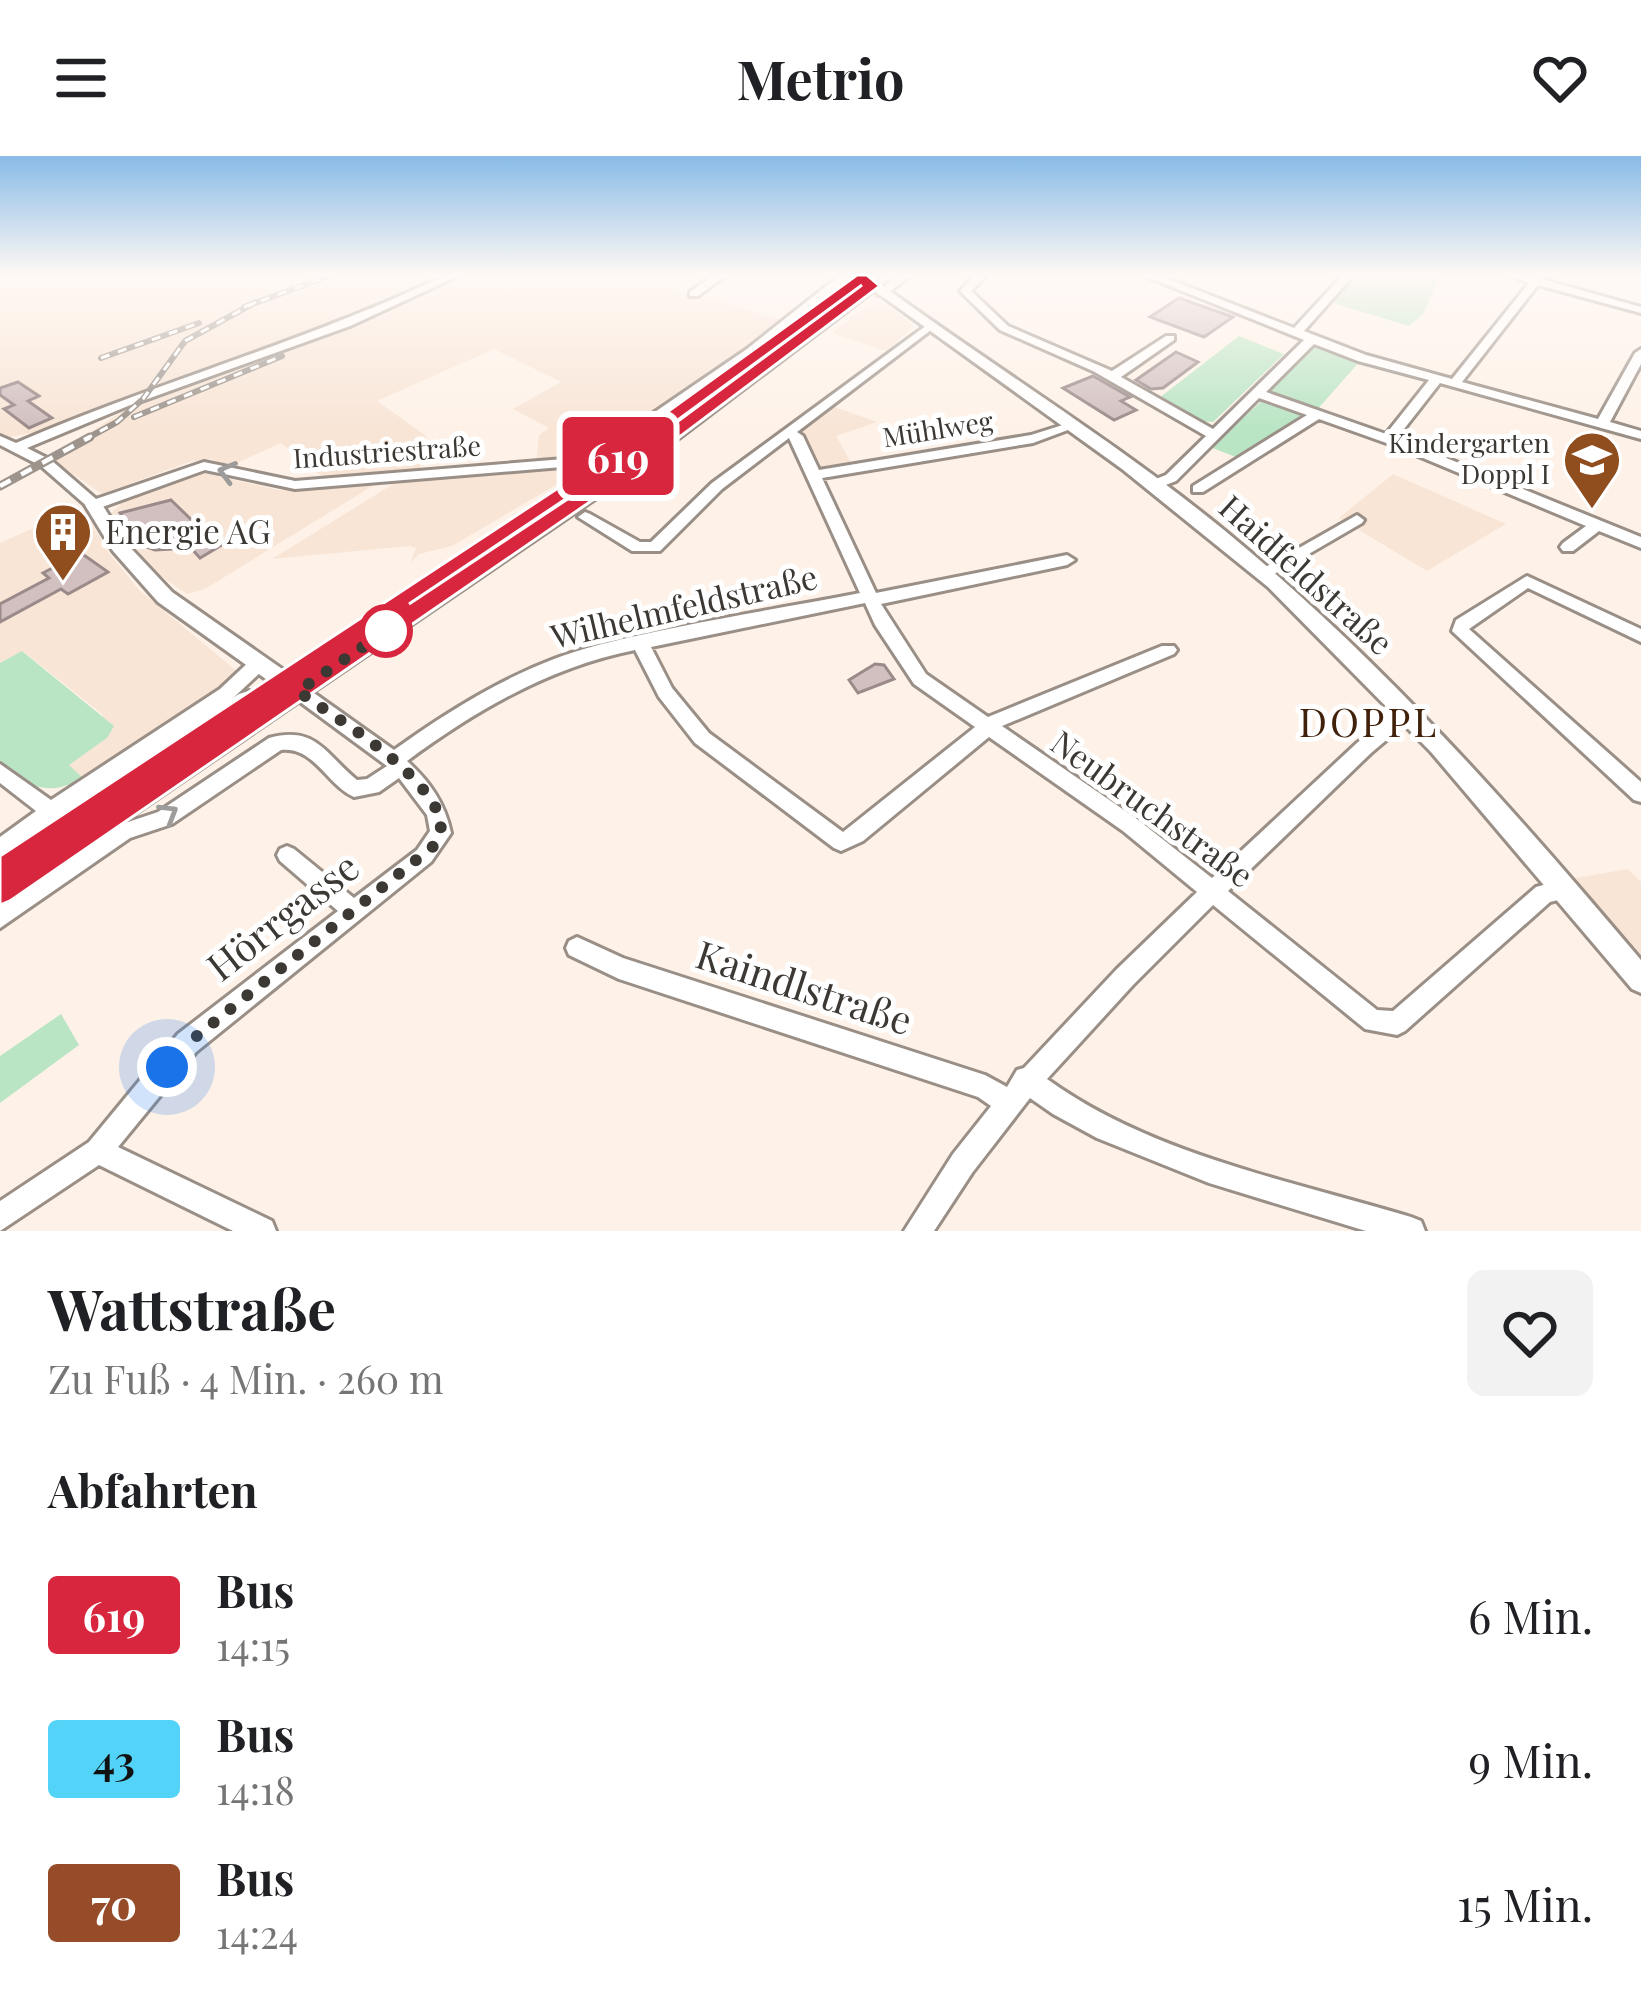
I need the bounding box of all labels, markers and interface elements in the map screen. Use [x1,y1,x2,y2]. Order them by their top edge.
text: Metrio [737,42,904,114]
icon: menu [48,45,114,111]
icon: heart [1527,45,1593,111]
street label: Mühlweg [880,401,996,454]
line badge: 619 [549,417,687,495]
place label: Kindergarten Doppl I [1388,424,1550,491]
street label: Industriestraße [292,426,482,476]
text: 619 [587,428,649,484]
school or university icon: Kindergarten Doppl I [1561,429,1623,511]
one-way arrow [217,461,237,486]
street label: Haidfeldstraße [1211,484,1403,663]
building icon: Energie AG [32,501,94,583]
place label: Energie AG [105,508,271,552]
street label: Wilhelmfeldstraße [545,553,821,657]
unlabelled marker [361,606,411,656]
district label: DOPPL [1299,695,1439,747]
street label: Neubruchstraße [1043,719,1263,896]
one-way arrow [156,804,178,827]
street label: Hörrgasse [195,840,368,991]
street label: Kaindlstraße [690,927,919,1045]
your location [137,1037,197,1097]
text: Wattstraße [48,1269,336,1345]
button: heart [1467,1270,1593,1396]
text: Zu Fuß · 4 Min. · 260 m [48,1352,444,1404]
text: Abfahrten [48,1459,258,1519]
text: Bus [216,1559,294,1619]
text: 6 Min. [1468,1585,1593,1645]
text: 619 [83,1587,145,1643]
text: 14:15 [216,1619,290,1671]
text: Bus [216,1703,294,1763]
text: 9 Min. [1468,1729,1593,1789]
text: 43 [93,1731,135,1787]
text: 14:18 [216,1763,295,1815]
text: Bus [216,1847,294,1907]
text: 15 Min. [1457,1873,1593,1933]
text: 70 [91,1875,137,1931]
text: 14:24 [216,1907,298,1959]

